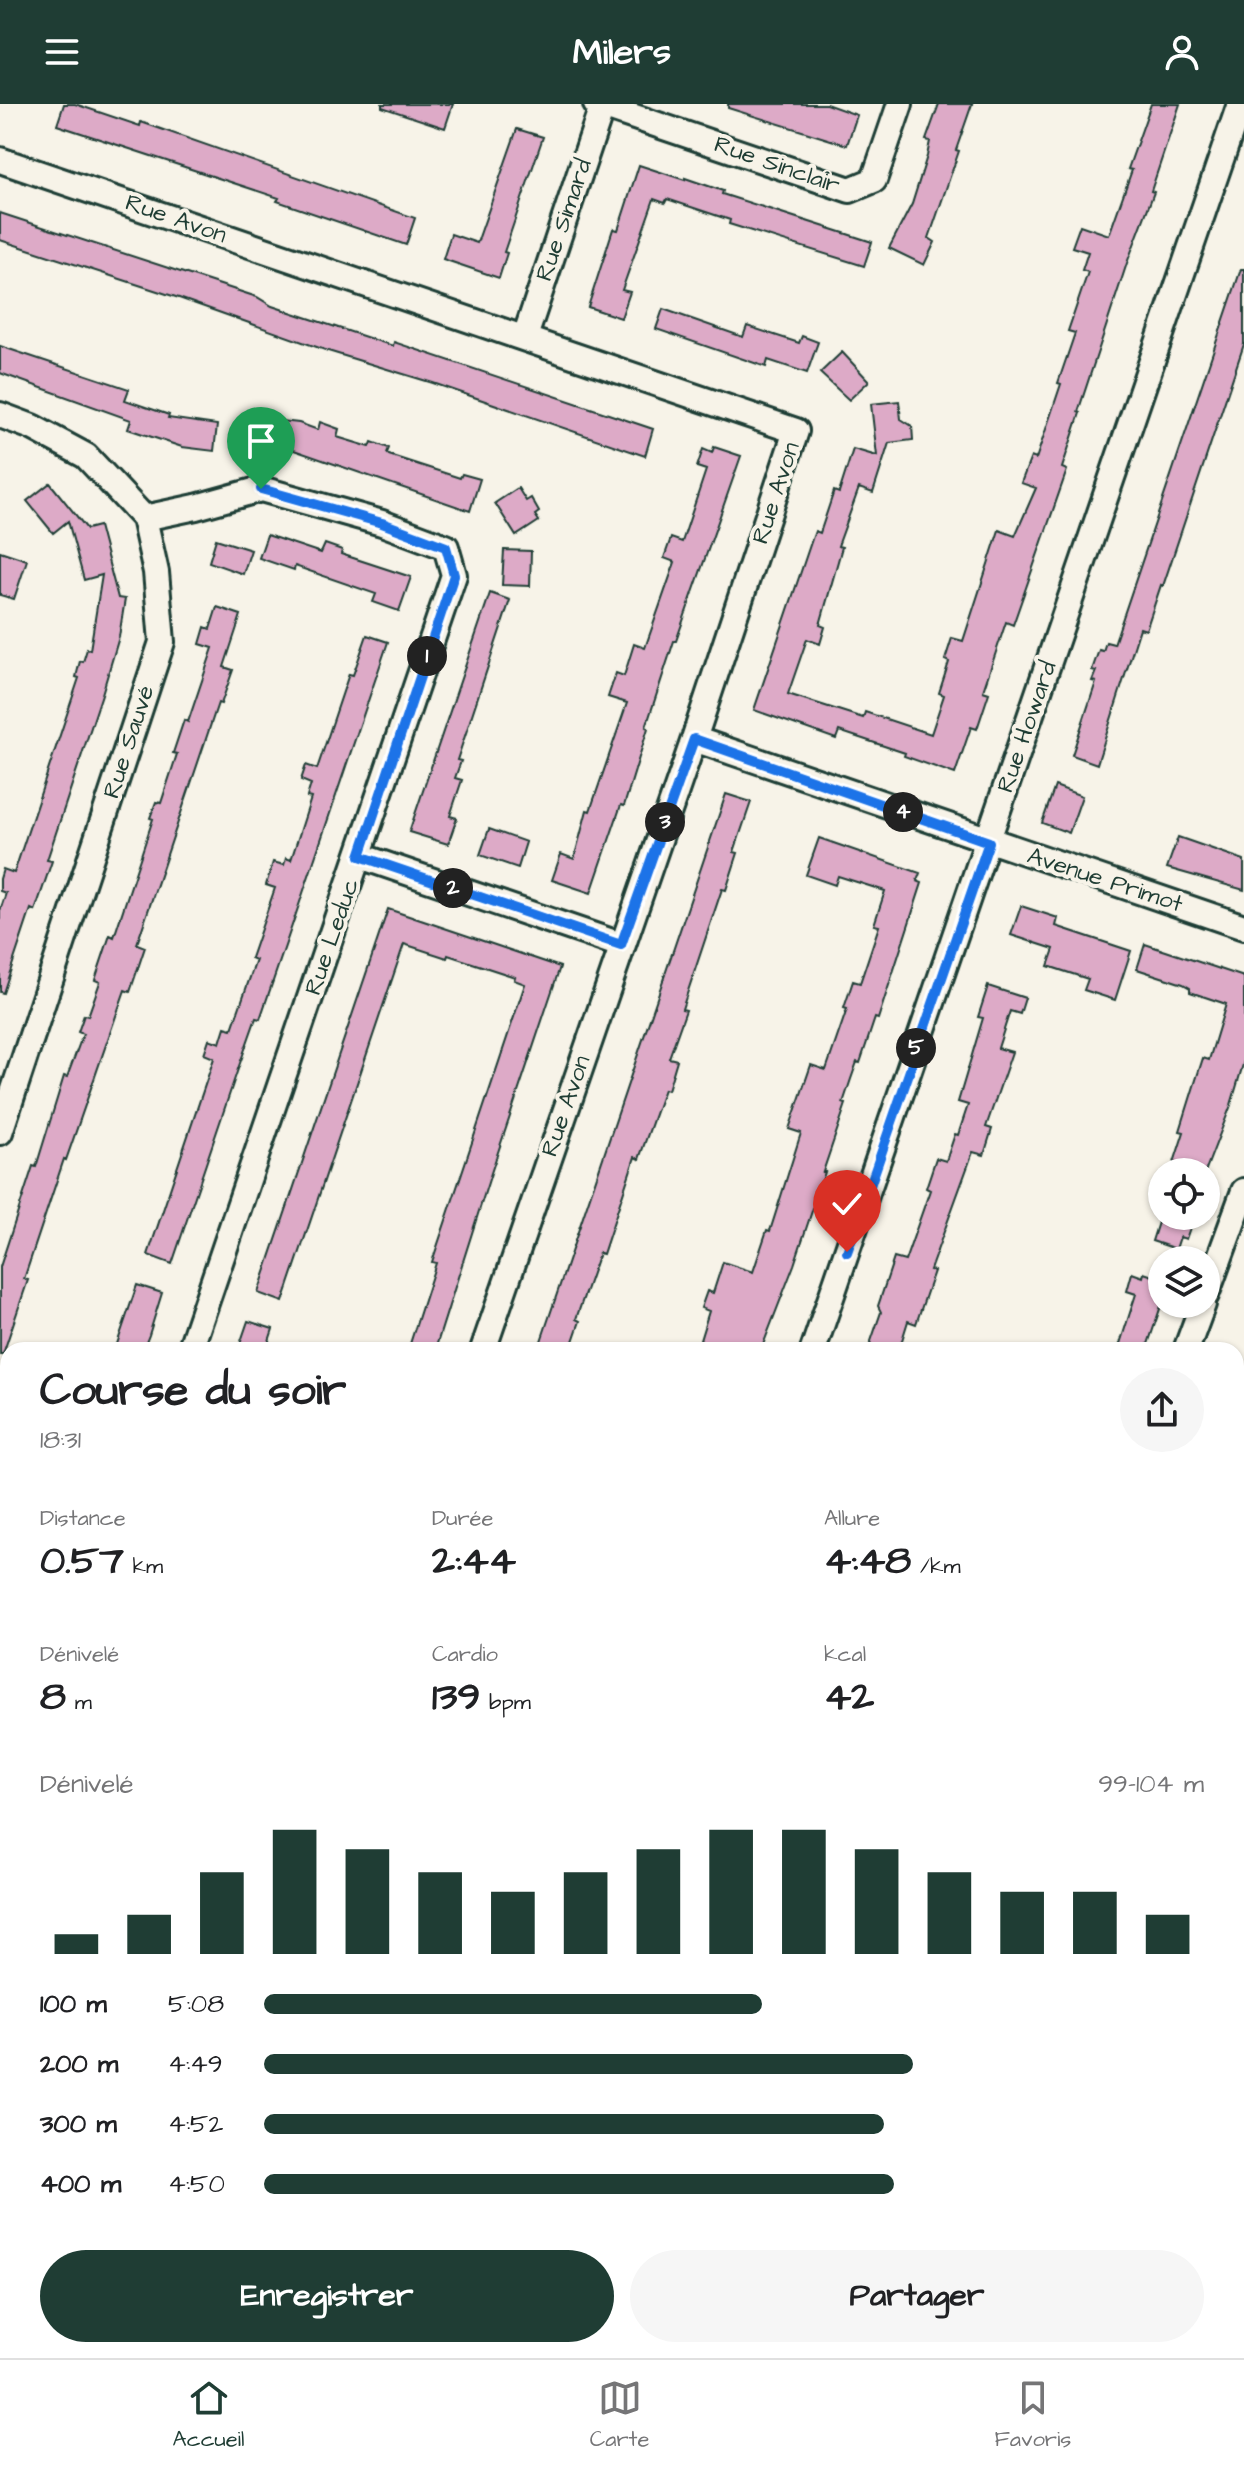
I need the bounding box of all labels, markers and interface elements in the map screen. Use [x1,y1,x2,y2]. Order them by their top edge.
text: Milers [573,27,671,78]
icon: menu [40,30,84,74]
icon: person [1160,30,1204,74]
street label: Rue Sinclair [710,128,844,202]
street label: Rue Simard [527,154,601,286]
street label: Rue Avon [121,186,231,252]
pin [227,407,295,489]
icon: arrive [239,419,283,463]
street label: Rue Avon [744,438,808,548]
pin: 1 [407,636,447,676]
text: 1 [426,640,428,671]
street label: Rue Howard [989,657,1065,797]
street label: Rue Sauvé [95,681,163,803]
pin: 4 [883,792,923,832]
text: 4 [896,796,910,827]
pin: 3 [645,802,685,842]
text: 3 [659,806,671,837]
street label: Avenue Primot [1023,839,1187,921]
pin: 2 [433,868,473,908]
text: 2 [447,872,459,903]
street label: Rue Leduc [296,874,368,1000]
pin: 5 [896,1028,936,1068]
text: 5 [908,1032,924,1063]
street label: Rue Avon [533,1051,599,1161]
map controls [1148,1158,1220,1318]
button: locate [1148,1158,1220,1230]
pin [813,1170,881,1252]
icon: check [825,1182,869,1226]
button: layers [1148,1246,1220,1318]
text: Course du soir [40,1361,346,1422]
button: share [1120,1368,1204,1452]
text: 18:31 [40,1422,81,1458]
text: Distance [40,1503,126,1534]
text: Durée [432,1503,493,1534]
text: Allure [824,1503,880,1534]
text: 0.57 [40,1534,124,1589]
text: 2:44 [432,1534,516,1589]
text: 4:48 [824,1534,911,1589]
text: km [124,1551,163,1582]
text: /km [911,1551,961,1582]
text: Dénivelé [40,1639,119,1670]
text: Cardio [432,1639,498,1670]
text: kcal [824,1639,866,1670]
text: 8 [40,1670,66,1725]
text: 139 [432,1670,480,1725]
text: 42 [824,1670,874,1725]
text: m [66,1687,92,1718]
text: bpm [480,1687,531,1718]
text: Dénivelé [40,1766,134,1802]
text: 99–104 m [1098,1766,1204,1802]
text: 100 m [40,1986,107,2022]
text: 5:08 [168,1986,224,2022]
text: 200 m [40,2046,118,2082]
text: 4:49 [168,2046,223,2082]
text: 300 m [40,2106,117,2142]
text: 4:52 [168,2106,223,2142]
text: 400 m [40,2166,121,2202]
text: 4:50 [168,2166,225,2202]
button: Enregistrer [40,2250,614,2342]
button: Partager [630,2250,1204,2342]
tab: Accueil [173,2376,244,2455]
tab: Carte [590,2376,649,2455]
tab: Favoris [995,2376,1071,2455]

